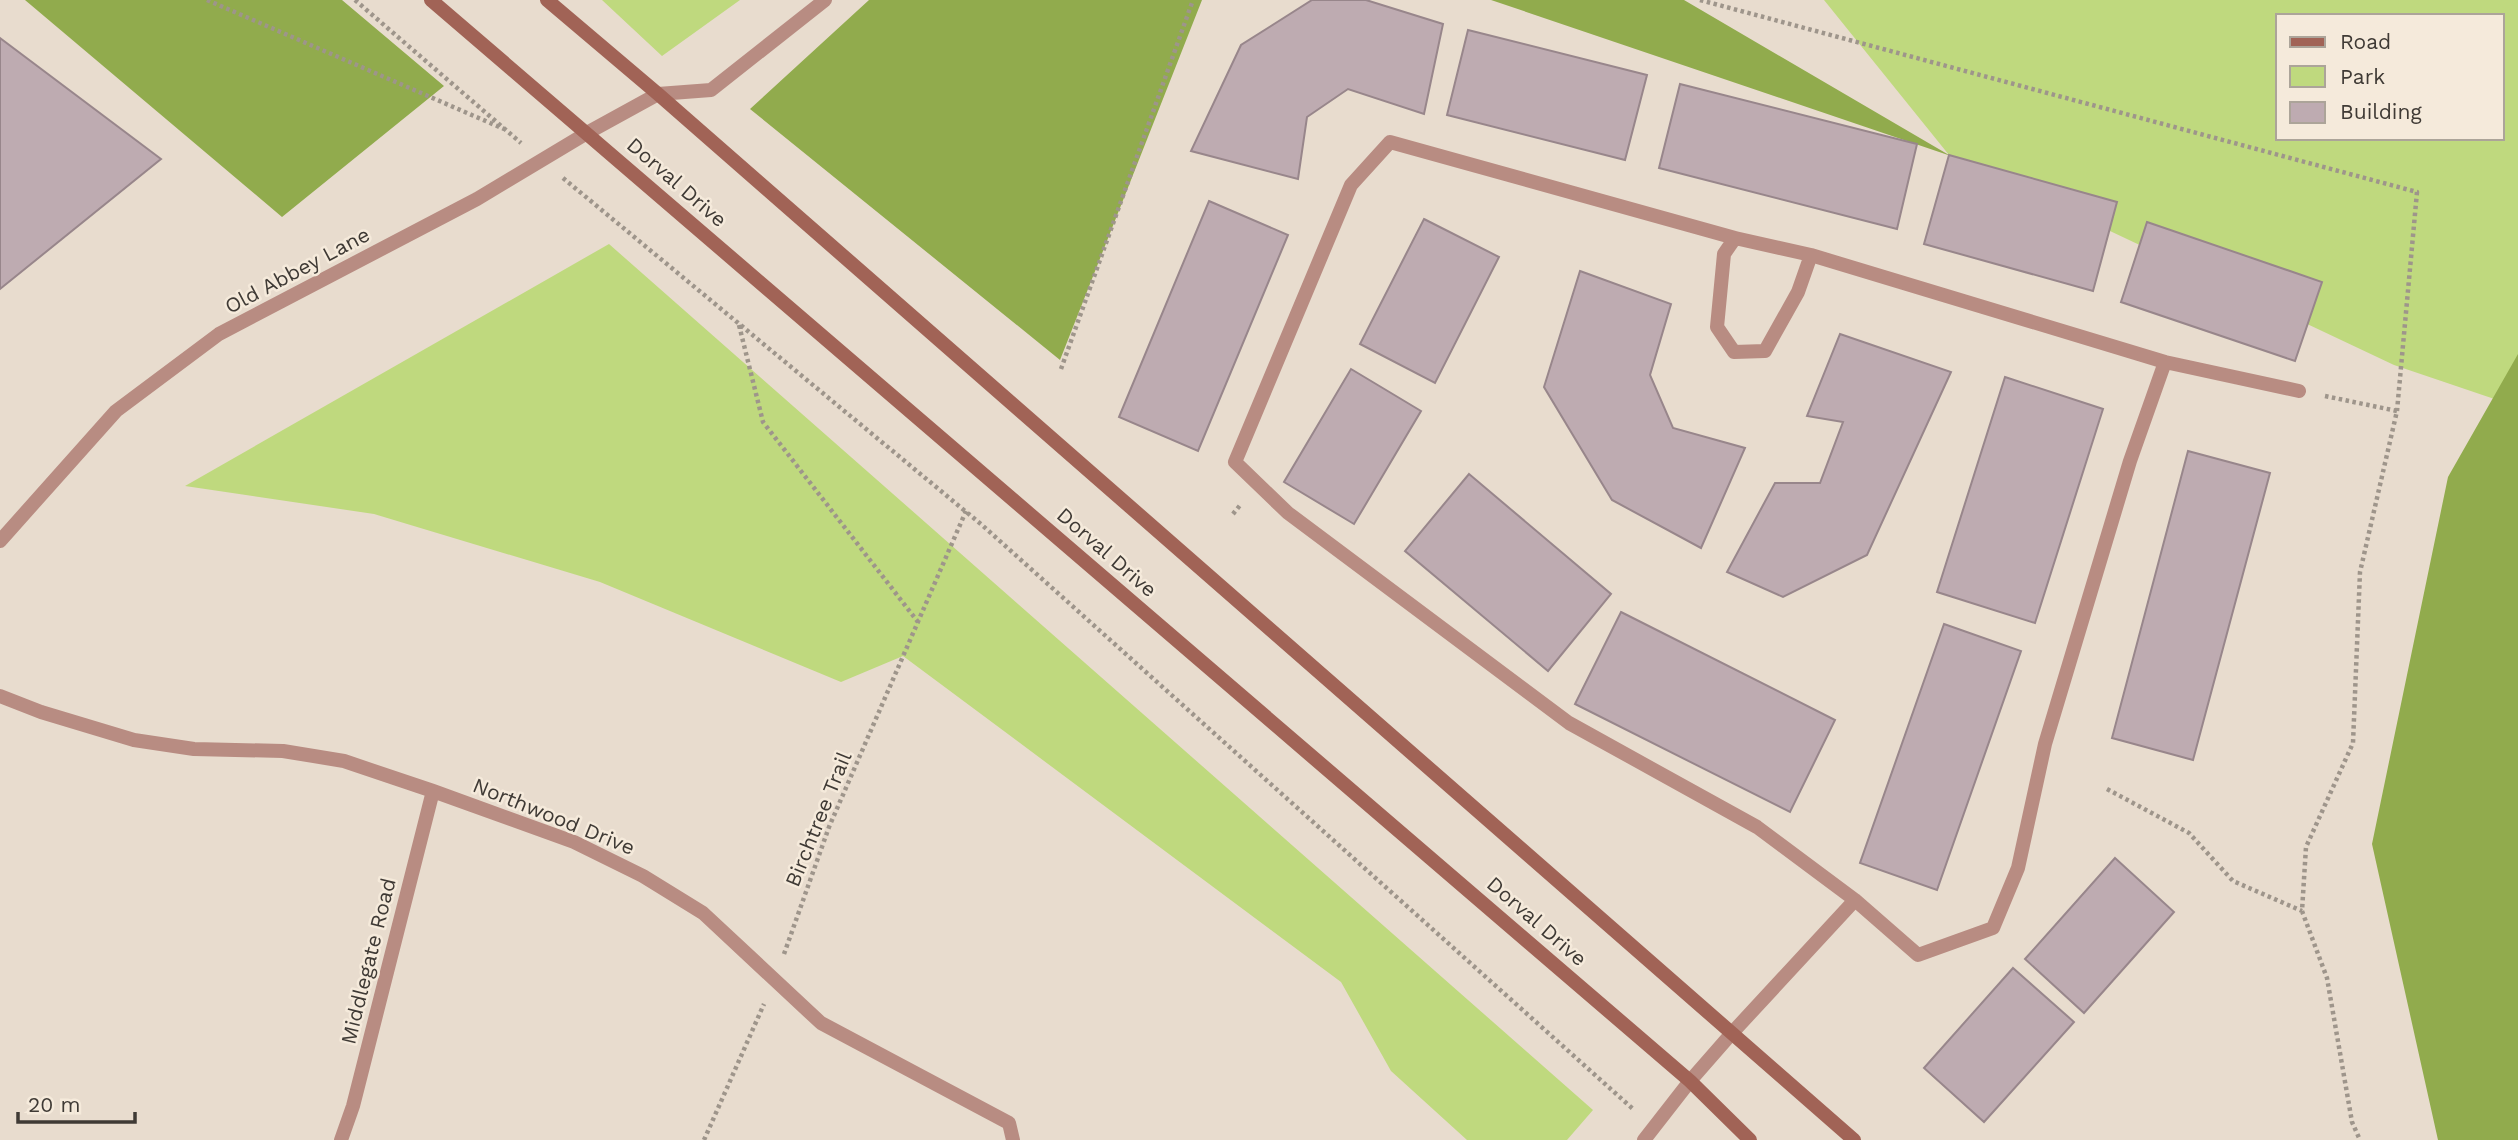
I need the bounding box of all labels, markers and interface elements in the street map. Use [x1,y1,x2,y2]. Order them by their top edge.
legend [2276,14,2504,140]
text: Road [2340,29,2391,54]
text: Park [2340,64,2385,89]
text: Building [2340,99,2422,124]
street label: Dorval Drive [622,132,732,232]
street label: Old Abbey Lane [220,221,374,319]
street label: Dorval Drive [1052,502,1162,602]
street label: Birchtree Trail [780,747,857,890]
street label: Northwood Drive [469,772,639,860]
street label: Dorval Drive [1482,871,1592,971]
street label: Middlegate Road [335,875,401,1047]
scale bar [18,1080,135,1124]
text: 20 m [28,1092,80,1117]

